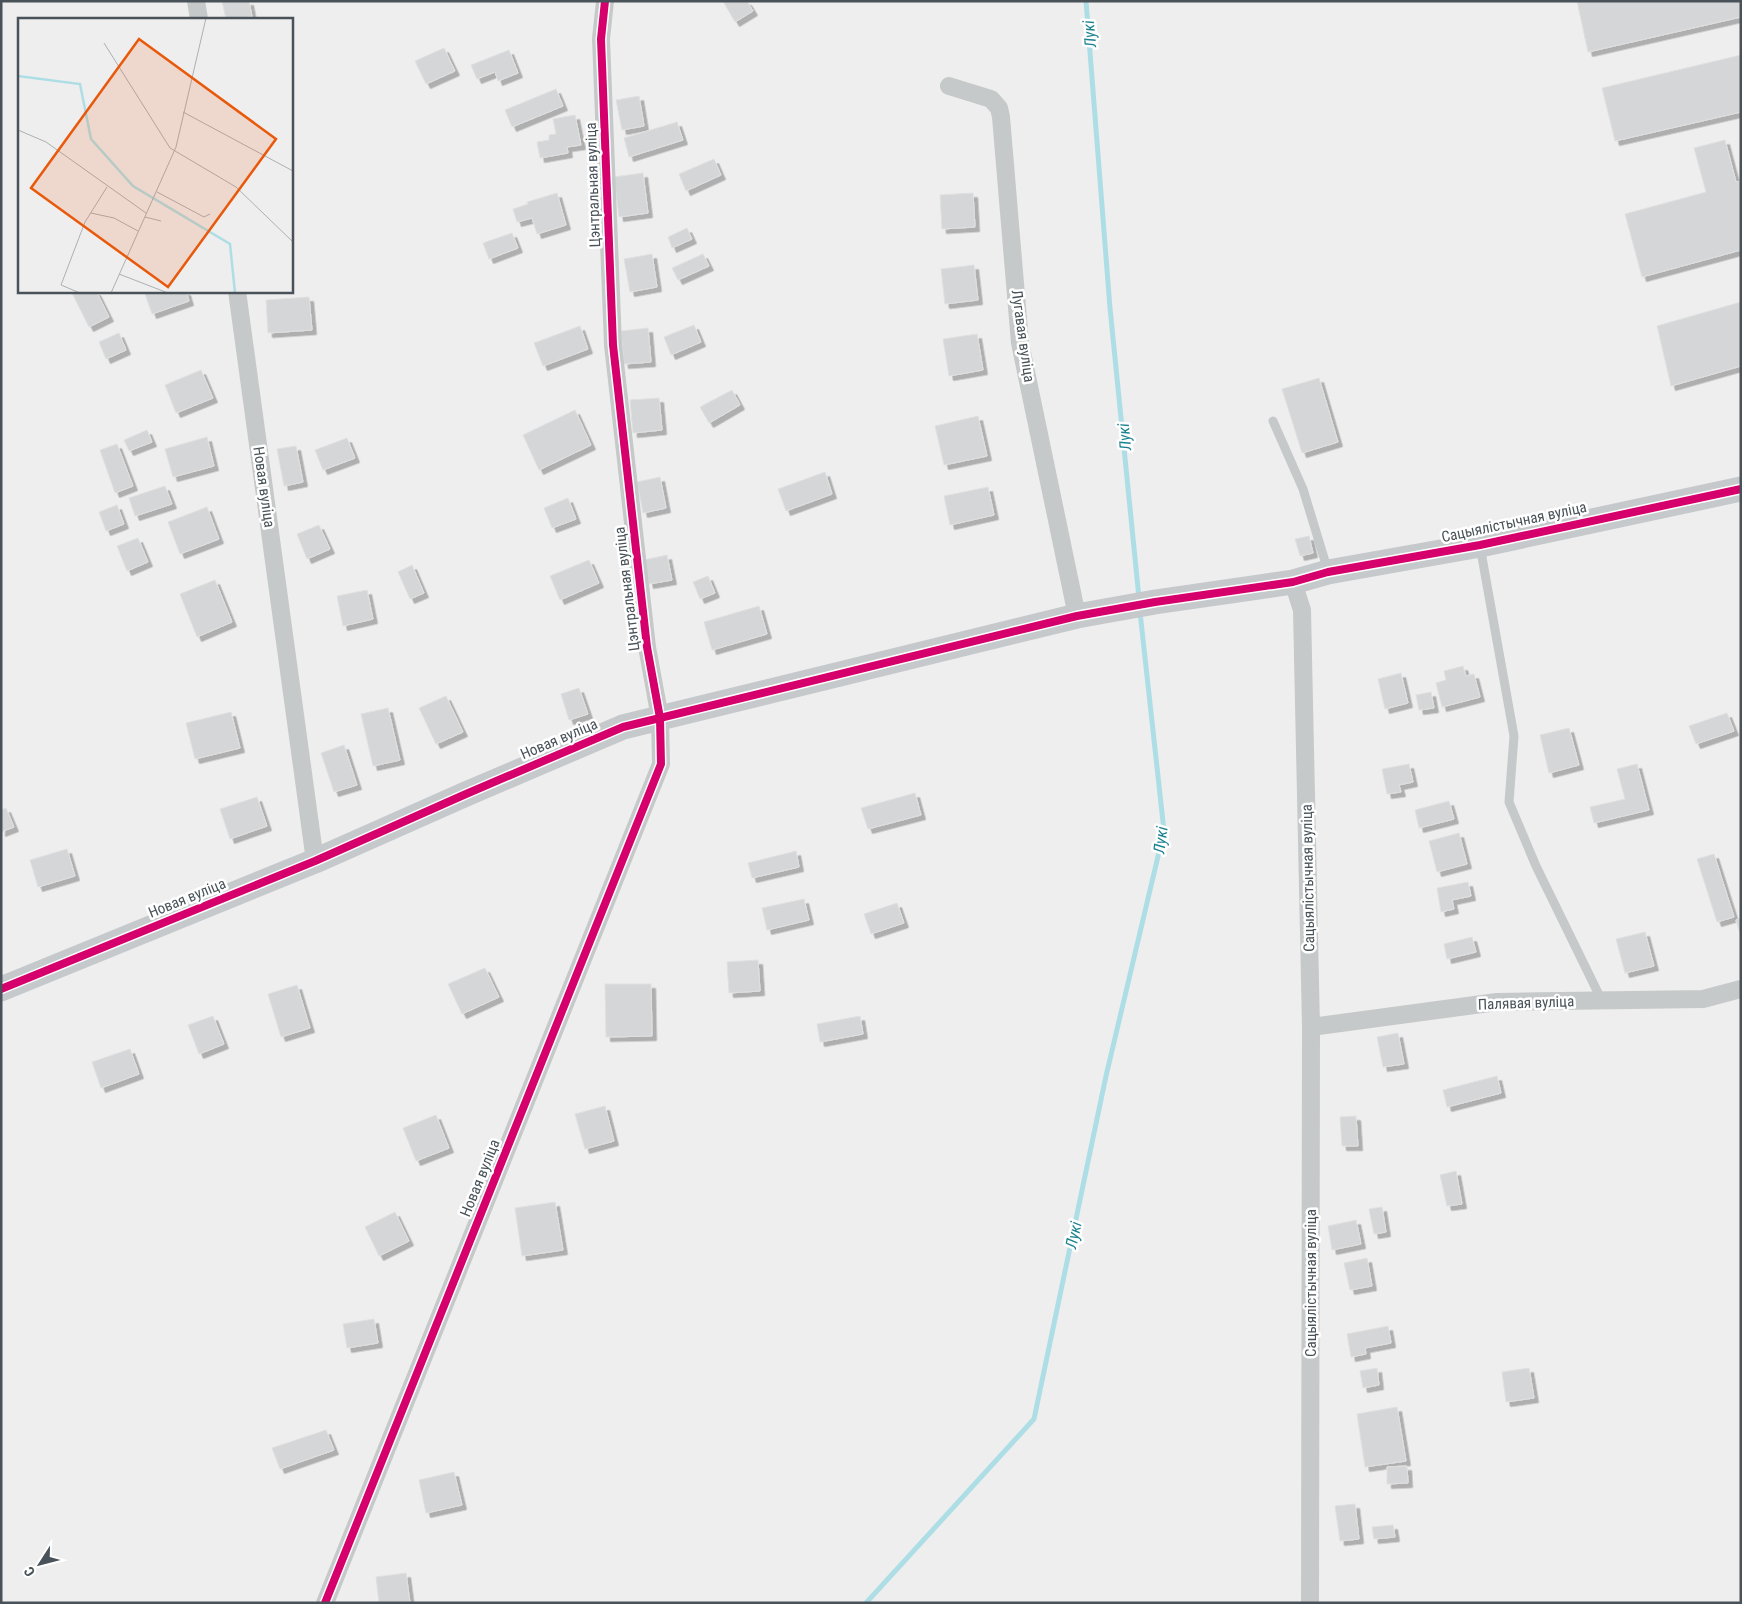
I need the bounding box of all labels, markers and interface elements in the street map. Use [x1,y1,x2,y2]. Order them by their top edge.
inset map [18,18,292,292]
water label: Лукі [1079,19,1100,49]
street label: Цэнтральная вуліца [582,122,604,248]
street label: Лугавая вуліца [1008,289,1038,383]
water label: Лукі [1114,422,1135,452]
street label: Новая вуліца [249,445,279,529]
street label: Сацыялістычная вуліца [1440,498,1588,546]
street label: Цэнтральная вуліца [610,526,644,652]
street label: Новая вуліца [518,715,600,763]
street label: Сацыялістычная вуліца [1298,804,1318,952]
water label: Лукі [1149,825,1172,856]
street label: Новая вуліца [146,874,228,922]
street label: Палявая вуліца [1478,992,1574,1014]
street label: Новая вуліца [456,1137,504,1219]
street label: Сацыялістычная вуліца [1302,1209,1320,1357]
water label: Лукі [1061,1219,1086,1251]
north arrow [15,1539,65,1589]
text: С [21,1564,38,1580]

